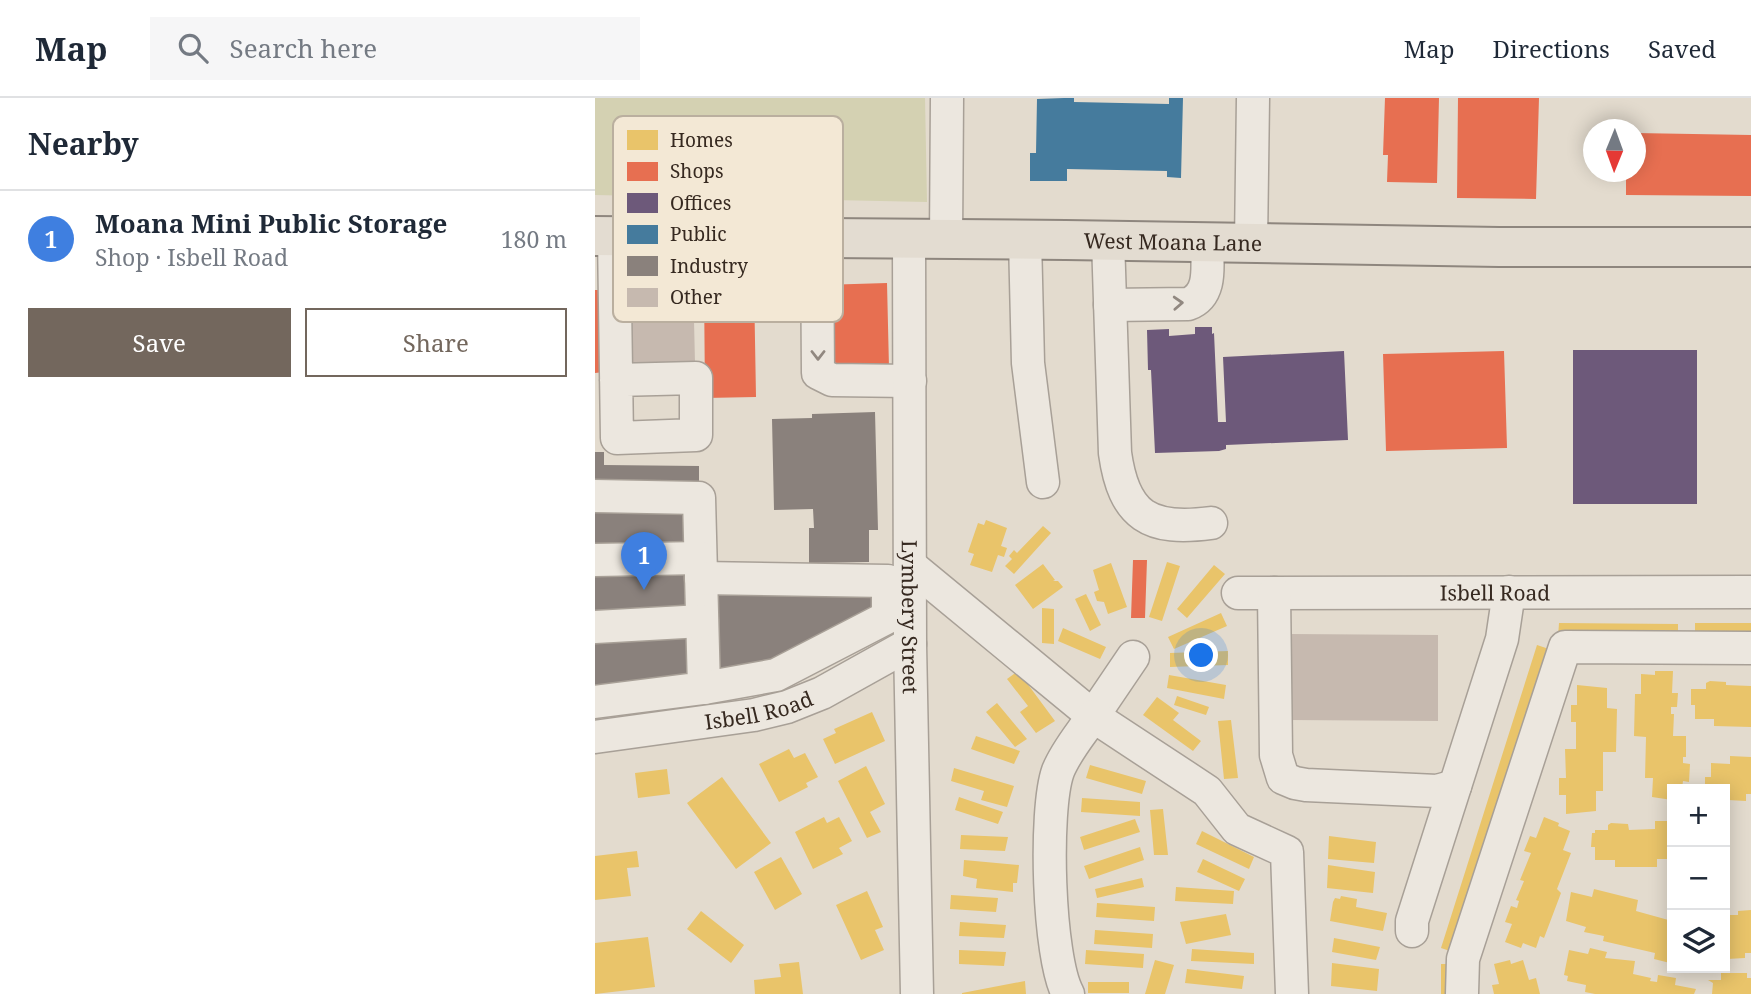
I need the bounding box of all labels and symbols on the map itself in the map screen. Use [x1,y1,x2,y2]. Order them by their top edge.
legend [613,116,843,322]
north arrow [1583,119,1646,182]
text: Homes [670,127,733,153]
text: Shops [670,158,724,184]
text: Offices [670,190,731,216]
text: Public [670,221,727,247]
street label: West Moana Lane [1083,226,1262,257]
text: Industry [670,253,748,279]
text: Other [670,284,722,310]
one-way arrow [1173,296,1184,311]
one-way arrow [810,350,825,361]
pin: 1 [621,532,667,590]
street label: Lymbery Street [896,540,925,694]
street label: Isbell Road [1440,578,1550,607]
your location [1184,638,1218,672]
street label: Isbell Road [703,684,817,736]

